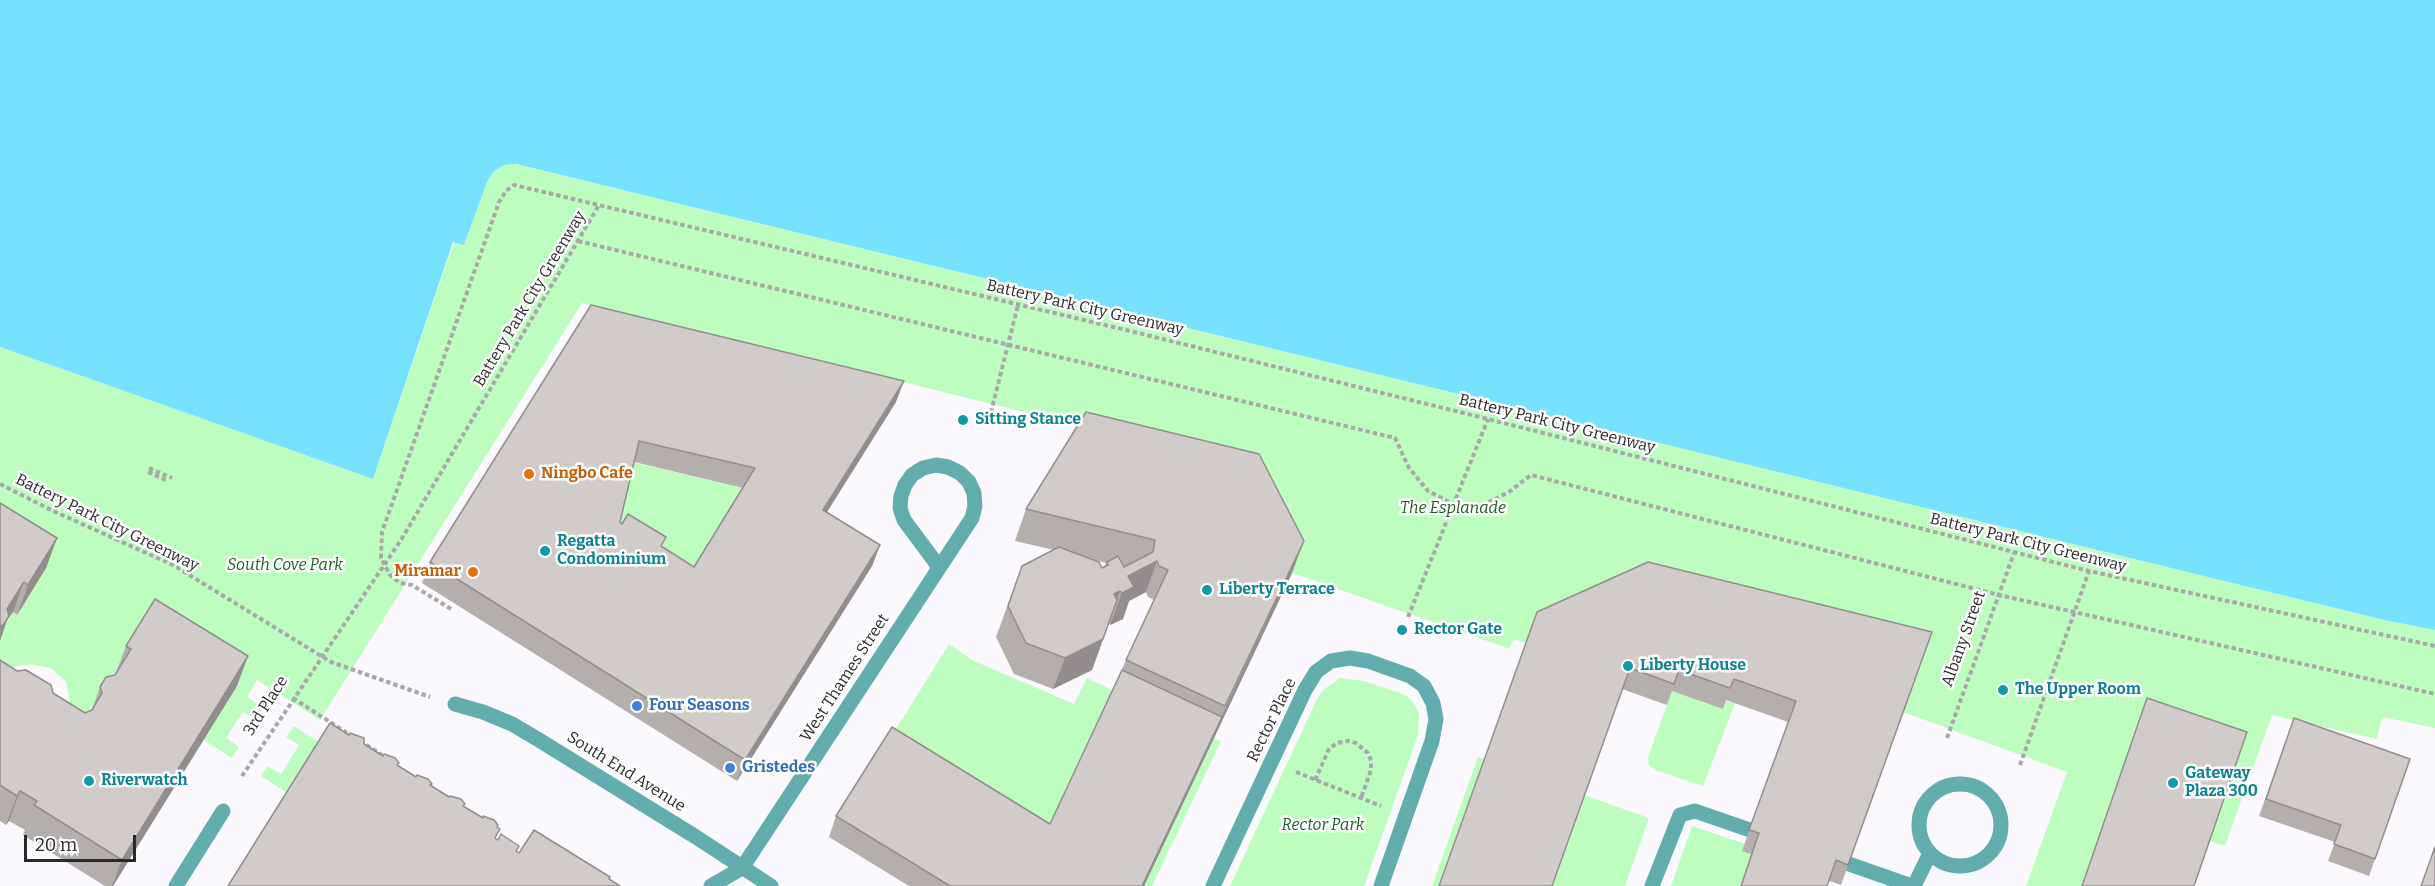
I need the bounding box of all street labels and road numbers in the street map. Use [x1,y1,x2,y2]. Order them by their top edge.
street label: Battery Park City Greenway [470,208,590,390]
street label: Battery Park City Greenway [985,276,1185,340]
street label: Battery Park City Greenway [1457,390,1657,458]
street label: Battery Park City Greenway [12,470,202,576]
street label: Battery Park City Greenway [1928,509,2128,577]
street label: Albany Street [1938,589,1990,689]
street label: West Thames Street [797,610,893,746]
street label: 3rd Place [240,673,292,739]
street label: Rector Place [1243,675,1301,765]
street label: South End Avenue [563,728,689,816]

